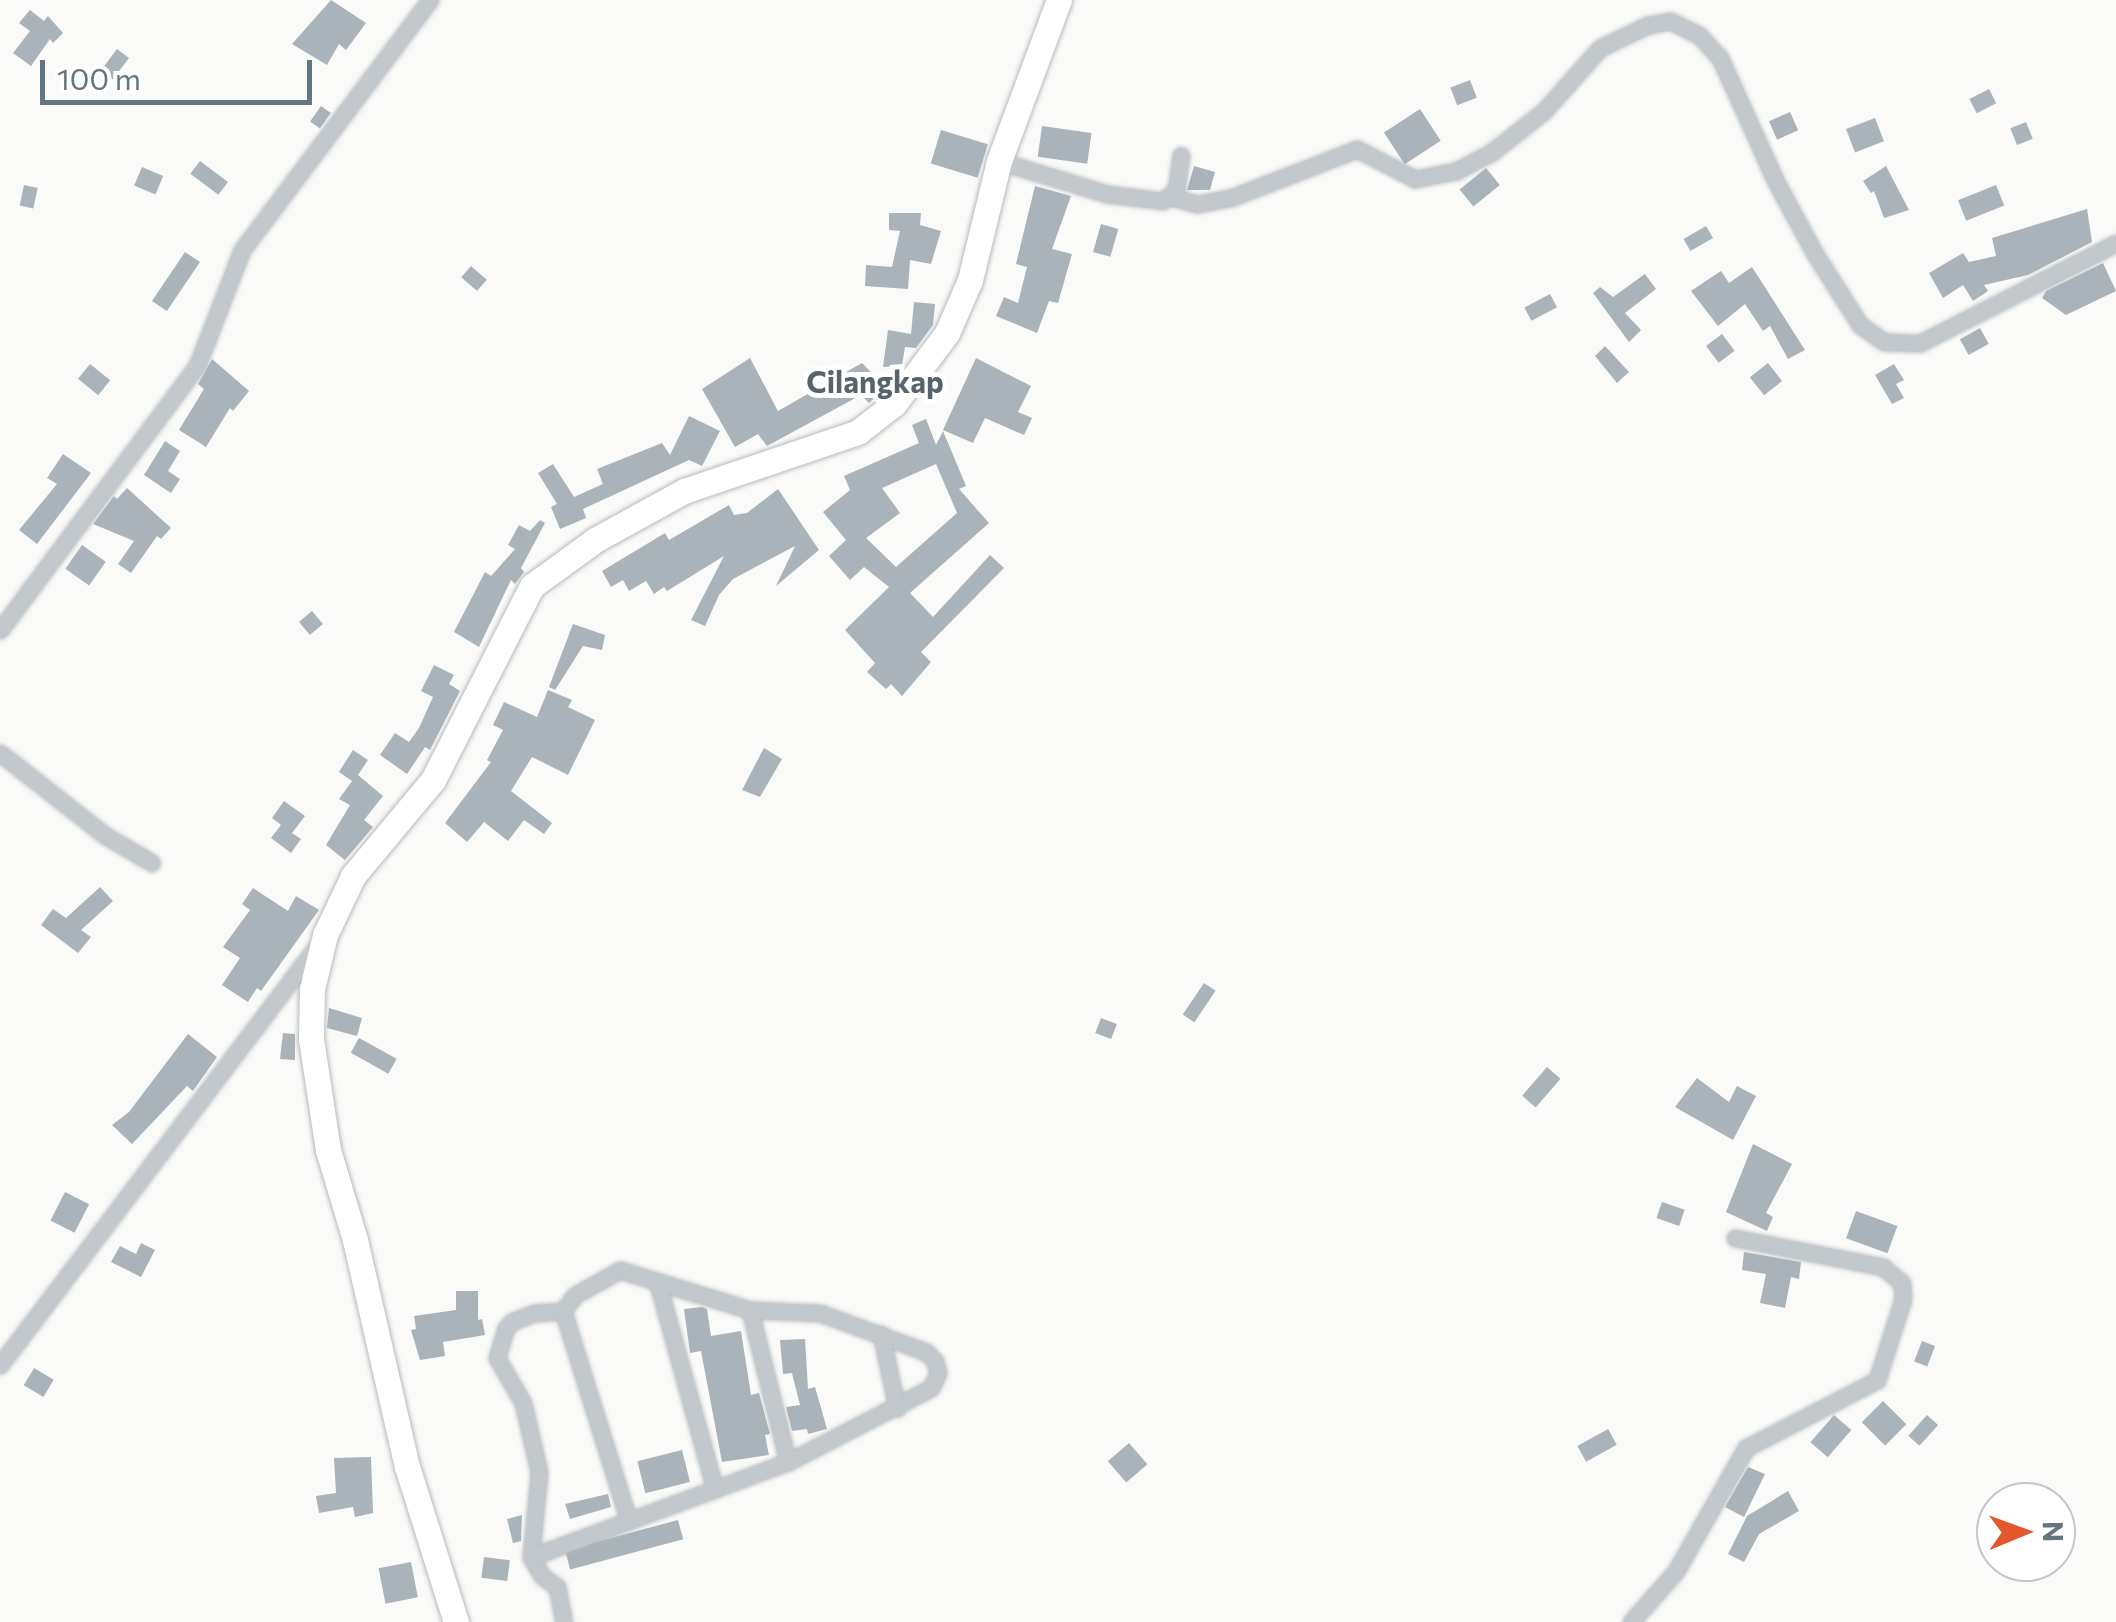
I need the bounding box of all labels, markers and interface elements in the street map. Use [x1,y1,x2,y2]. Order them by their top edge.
scale bar [45,40,318,102]
text: 100 m [57,59,141,96]
district label: Cilangkap [806,363,944,399]
north arrow [1976,1482,2076,1582]
text: N [2037,1521,2071,1542]

